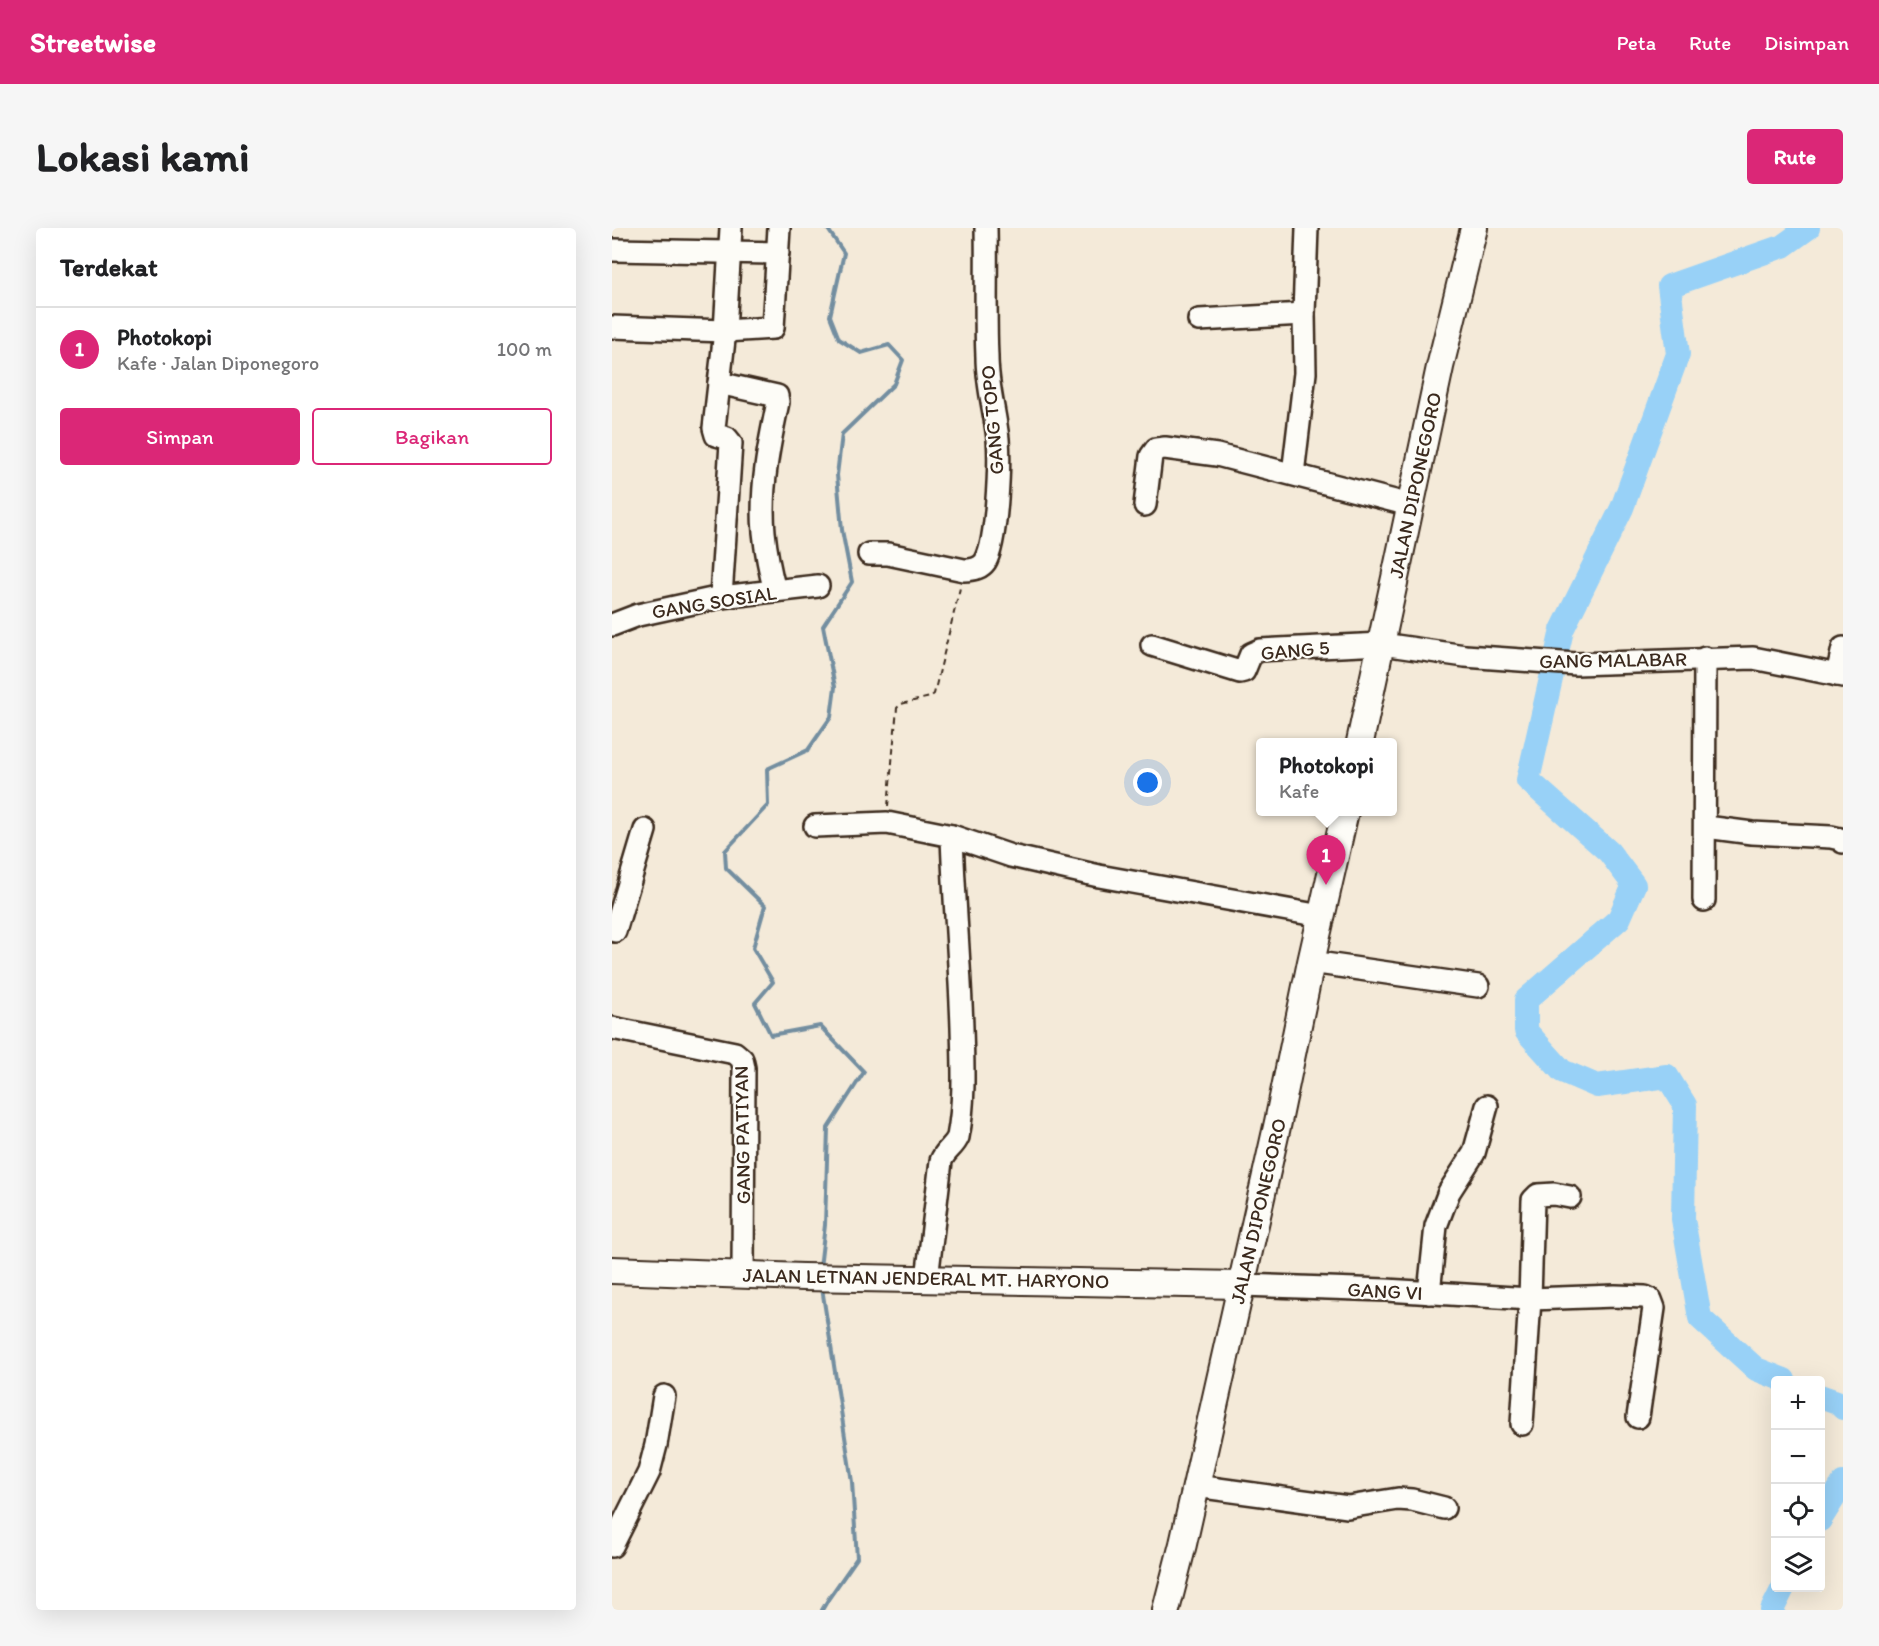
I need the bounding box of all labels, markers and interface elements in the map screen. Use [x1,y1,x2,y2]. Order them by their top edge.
text: Streetwise [30,25,156,59]
text: Peta [1616,30,1656,55]
text: Rute [1689,30,1731,55]
text: Disimpan [1764,30,1849,55]
button: Rute [1747,129,1843,184]
text: Lokasi kami [36,131,250,182]
text: Terdekat [60,251,158,283]
text: Photokopi [117,324,212,351]
text: 1 [75,337,84,361]
text: 100 m [497,337,552,361]
text: Kafe · Jalan Diponegoro [117,351,319,375]
street label: GANG TOPO [975,364,1009,476]
street label: JALAN DIPONEGORO [1384,390,1446,580]
button: Simpan [60,408,300,465]
button: Bagikan [312,408,552,465]
street label: GANG SOSIAL [650,580,778,624]
street label: GANG 5 [1260,635,1330,665]
street label: GANG MALABAR [1539,647,1687,673]
popup [1256,738,1397,816]
text: Photokopi [1279,752,1374,779]
your location [1133,768,1162,797]
text: Kafe [1279,779,1319,803]
pin: 1 [1306,836,1346,885]
street label: GANG PATIYAN [729,1065,755,1205]
street label: JALAN DIPONEGORO [1225,1116,1291,1306]
street label: JALAN LETNAN JENDERAL MT. HARYONO [742,1263,1110,1293]
street label: GANG VI [1347,1277,1423,1305]
map controls [1771,1376,1825,1592]
button: + [1771,1376,1825,1430]
button: − [1771,1430,1825,1484]
button: locate [1771,1484,1825,1538]
button: layers [1771,1538,1825,1592]

